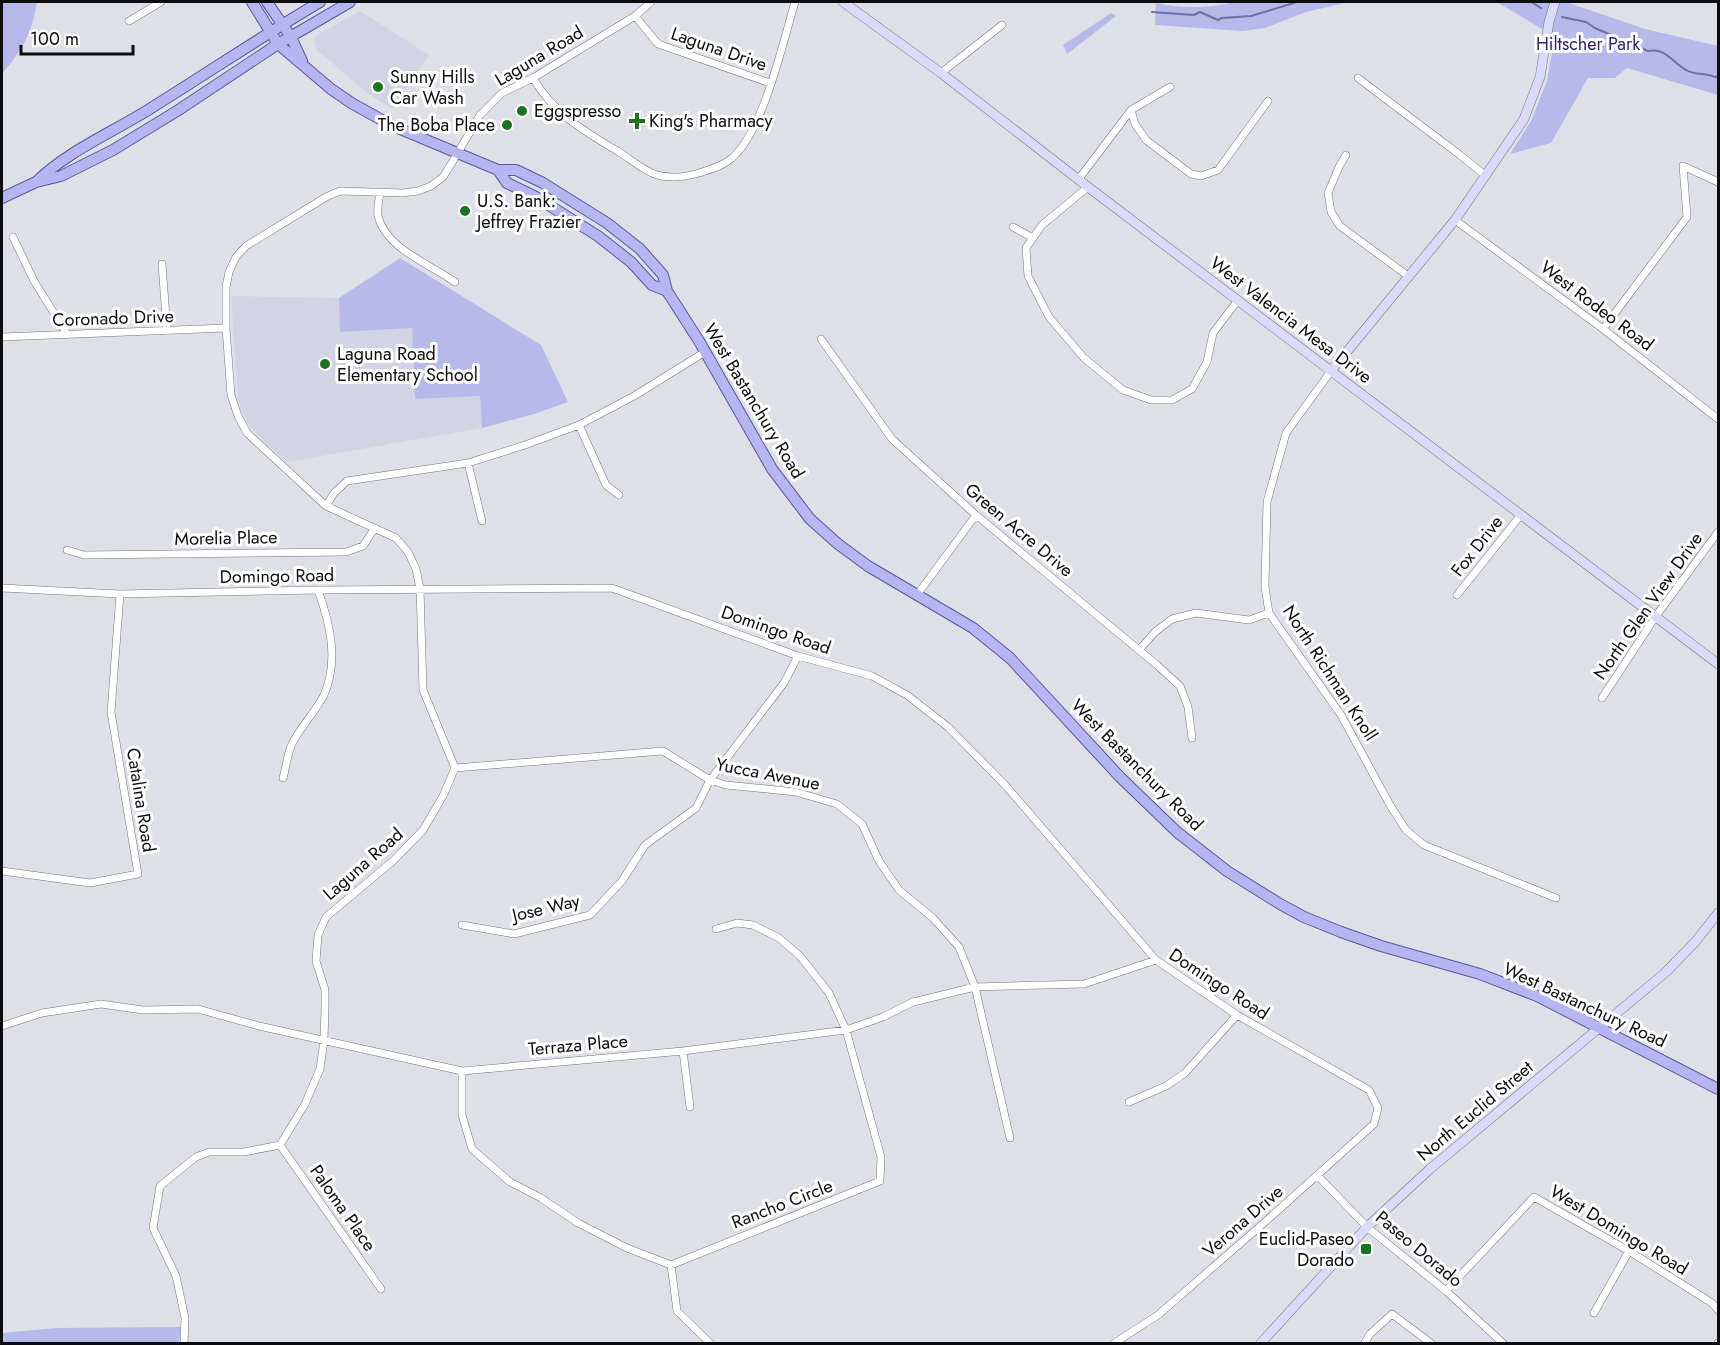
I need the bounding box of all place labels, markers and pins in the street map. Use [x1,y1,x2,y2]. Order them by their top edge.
place label: Sunny Hills Car Wash [390,64,475,111]
marker: Sunny Hills Car Wash [371,80,385,94]
place label: Eggspresso [534,98,622,124]
marker: Eggspresso [515,104,529,118]
place label: King's Pharmacy [649,108,772,134]
place label: The Boba Place [378,112,495,138]
marker: King's Pharmacy [630,114,644,128]
marker: The Boba Place [500,118,514,132]
place label: U.S. Bank: Jeffrey Frazier [475,188,582,235]
marker: U.S. Bank: Jeffrey Frazier [458,204,472,218]
place label: Laguna Road Elementary School [337,341,478,388]
marker: Laguna Road Elementary School [318,357,332,371]
place label: Euclid-Paseo Dorado [1259,1226,1354,1273]
marker: Euclid-Paseo Dorado [1359,1242,1373,1256]

